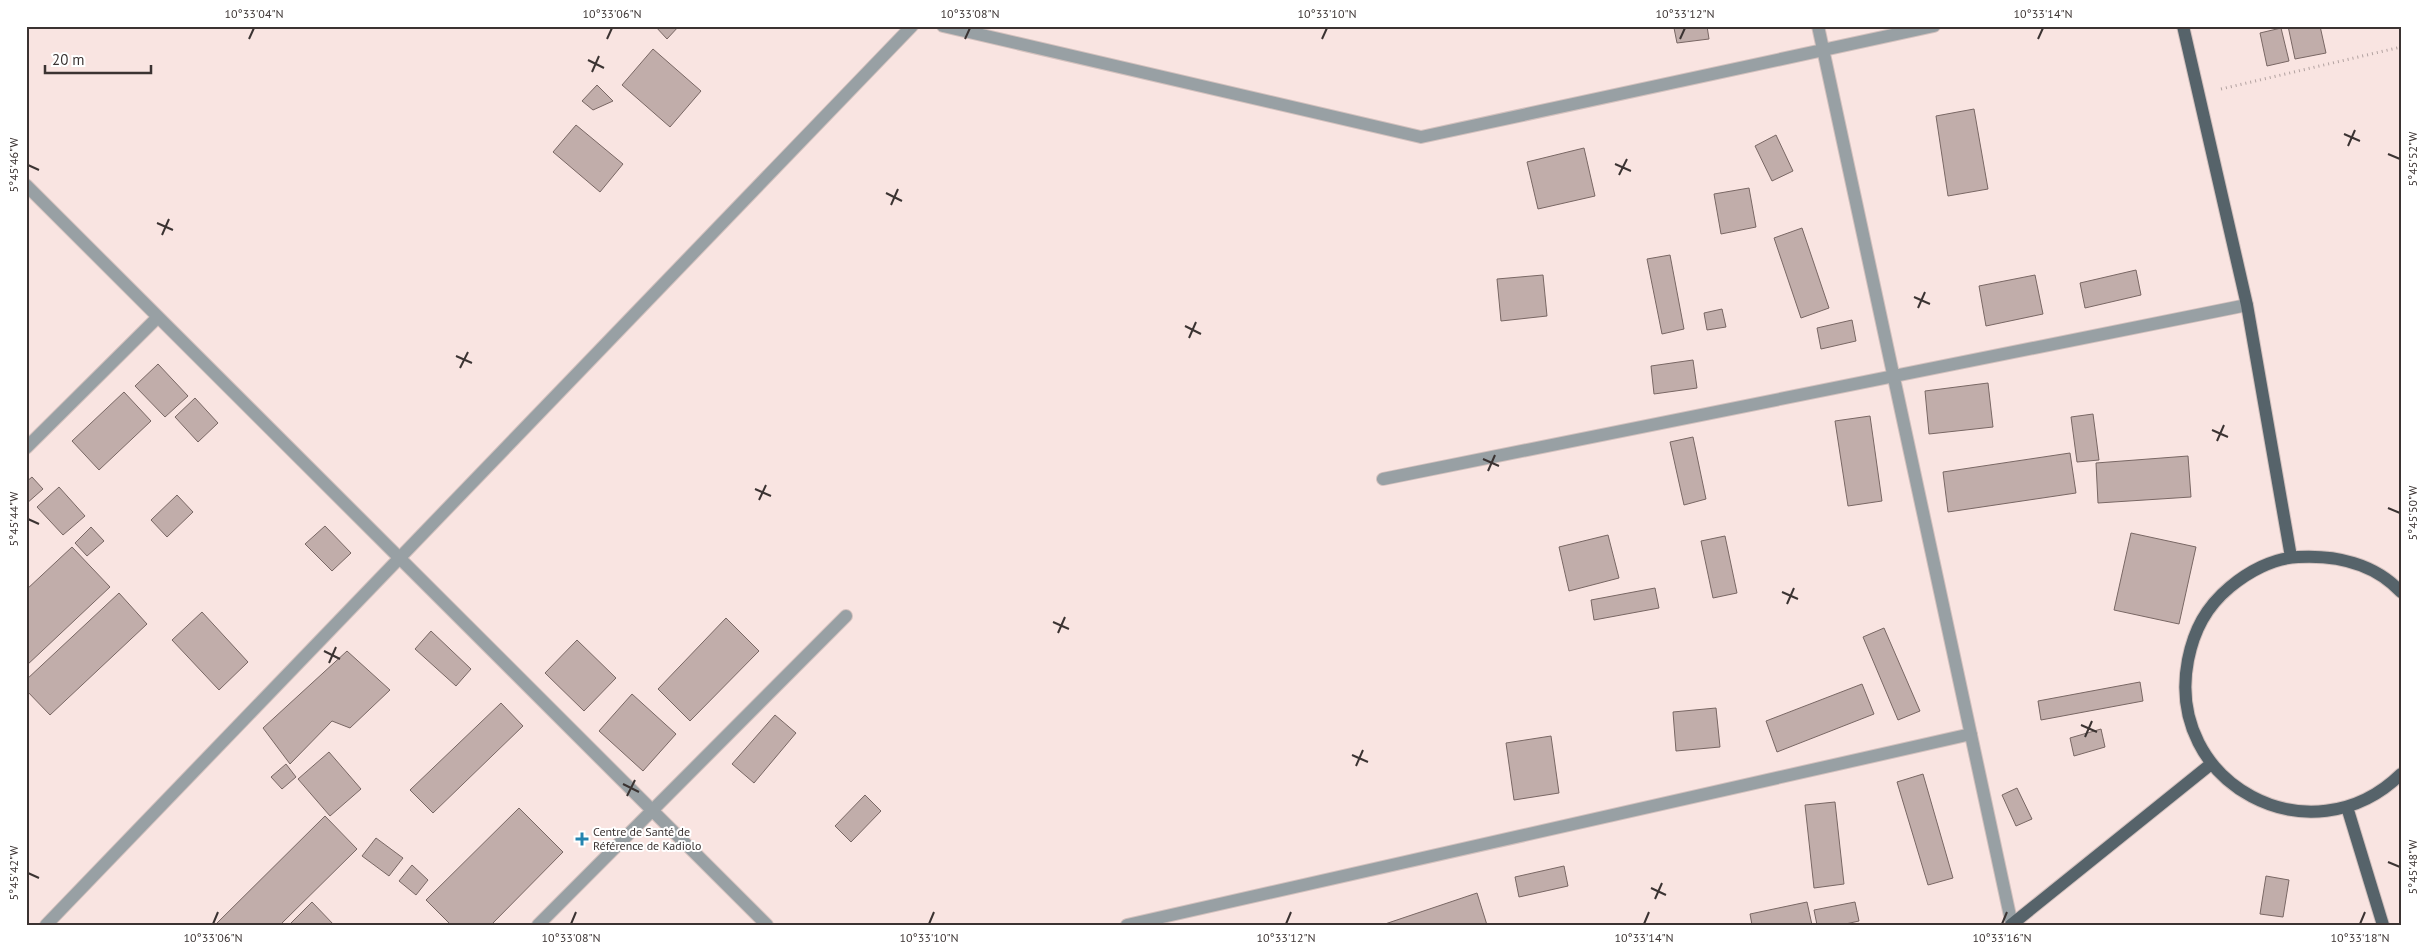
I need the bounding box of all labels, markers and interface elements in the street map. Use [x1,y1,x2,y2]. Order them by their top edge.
text: 10°33'04"N [224,6,284,21]
text: 10°33'06"N [582,6,642,21]
text: 10°33'08"N [940,6,1000,21]
text: 10°33'10"N [1297,6,1357,21]
text: 10°33'12"N [1655,6,1715,21]
text: 10°33'14"N [2013,6,2073,21]
scale bar [45,42,151,74]
text: 20 m [52,50,85,69]
text: 5°45'52"W [2405,132,2420,186]
text: 5°45'46"W [6,138,21,192]
text: 5°45'50"W [2405,486,2420,540]
text: 5°45'44"W [6,492,21,546]
place label: Centre de Santé de Référence de Kadiolo [593,824,701,853]
marker: Centre de Santé de Référence de Kadiolo [575,832,589,846]
text: 5°45'48"W [2405,840,2420,894]
text: 5°45'42"W [6,846,21,900]
text: 10°33'06"N [183,930,243,945]
text: 10°33'08"N [541,930,601,945]
text: 10°33'10"N [899,930,959,945]
text: 10°33'12"N [1256,930,1316,945]
text: 10°33'14"N [1614,930,1674,945]
text: 10°33'16"N [1972,930,2032,945]
text: 10°33'18"N [2330,930,2390,945]

